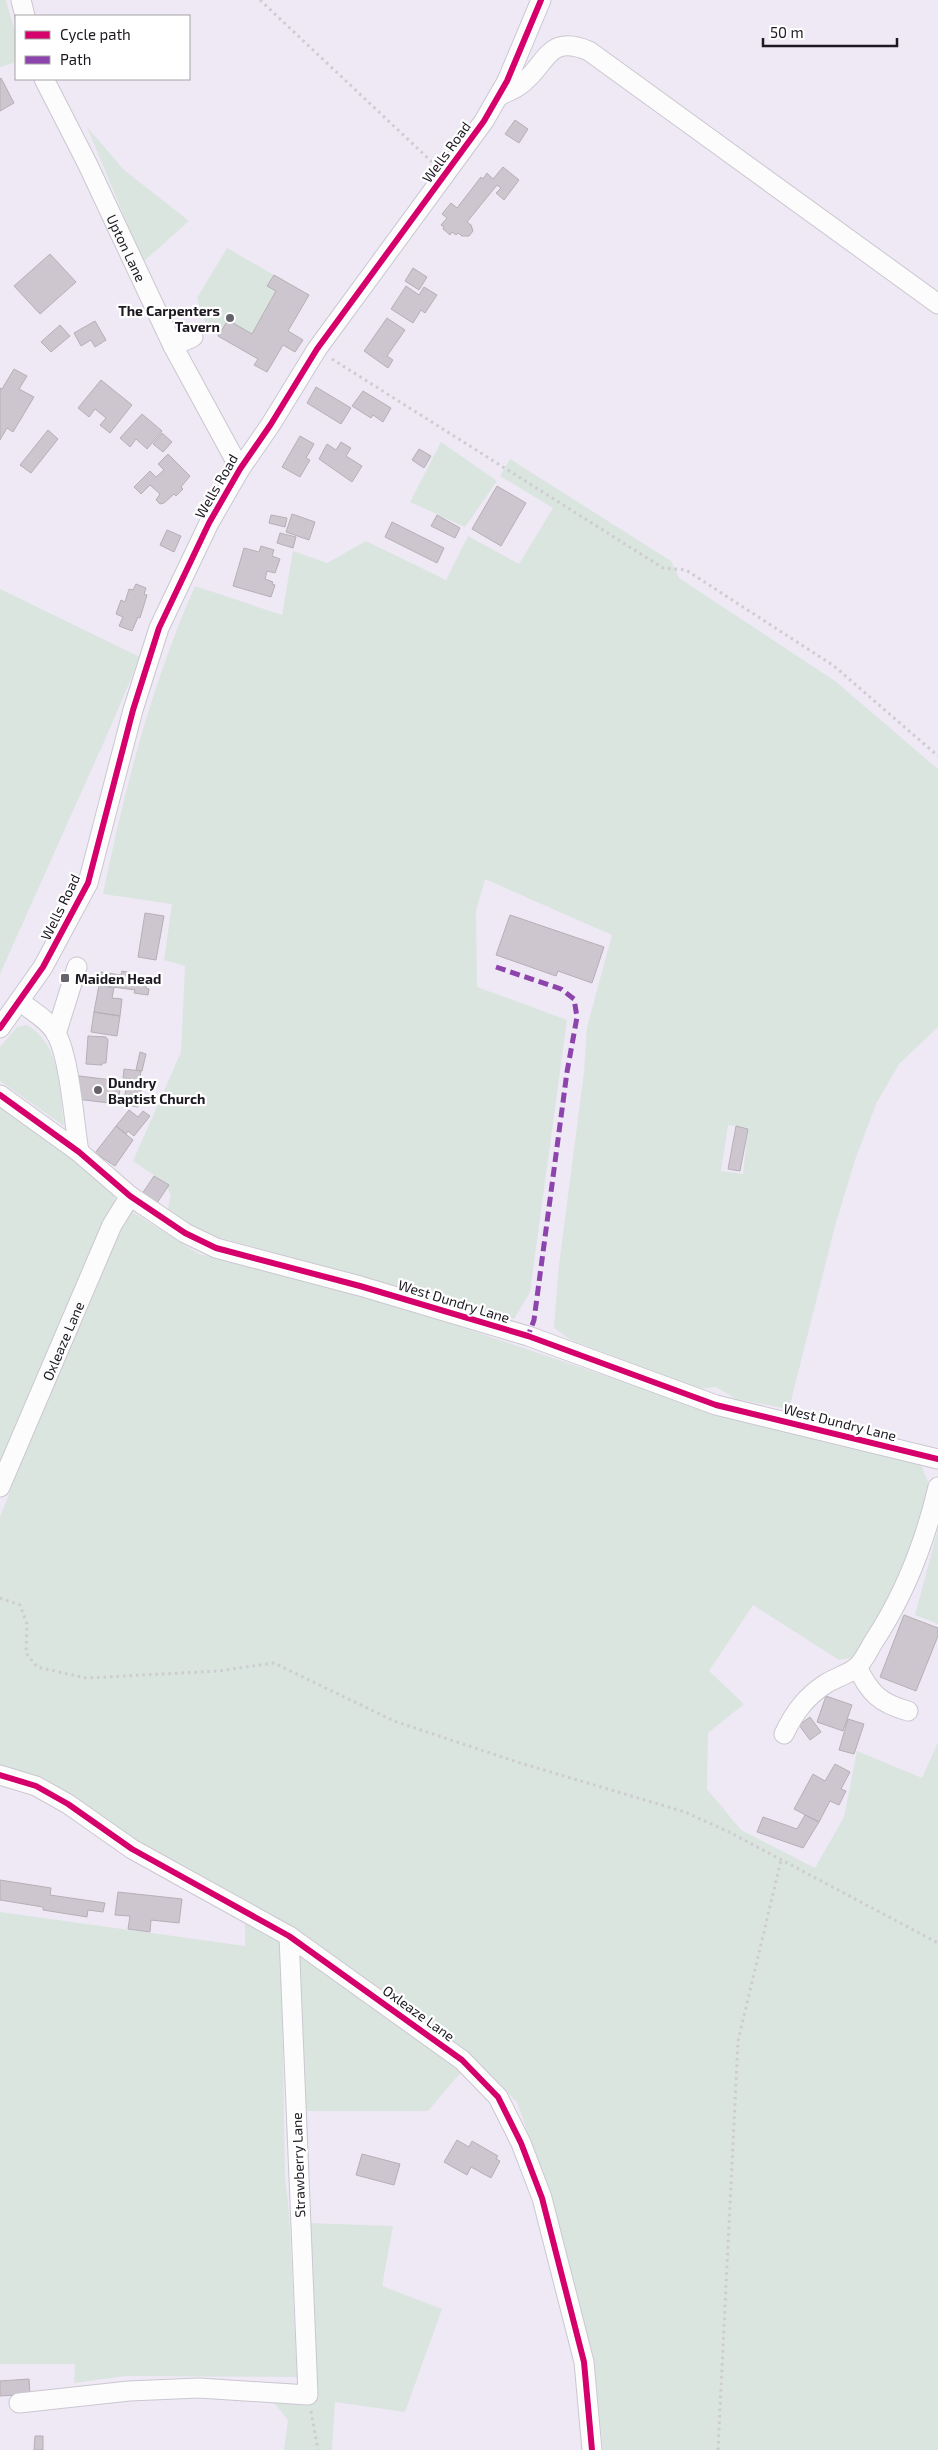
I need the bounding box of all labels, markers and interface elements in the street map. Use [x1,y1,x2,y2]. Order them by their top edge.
legend [15,15,190,80]
scale bar [763,15,897,47]
text: 50 m [770,23,804,41]
text: Cycle path [60,25,131,43]
text: Path [60,50,91,68]
street label: Wells Road [418,118,474,186]
street label: Upton Lane [104,211,150,284]
place label: The Carpenters Tavern [118,302,220,335]
marker: The Carpenters Tavern [224,312,236,324]
street label: Wells Road [191,451,241,521]
street label: Wells Road [37,871,83,943]
place label: Maiden Head [75,970,161,987]
marker: Maiden Head [59,972,71,984]
place label: Dundry Baptist Church [108,1074,205,1107]
marker: Dundry Baptist Church [92,1084,104,1096]
street label: West Dundry Lane [396,1276,512,1326]
street label: Oxleaze Lane [38,1299,87,1383]
street label: West Dundry Lane [782,1400,898,1444]
street label: Oxleaze Lane [380,1981,458,2045]
street label: Strawberry Lane [288,2112,308,2218]

